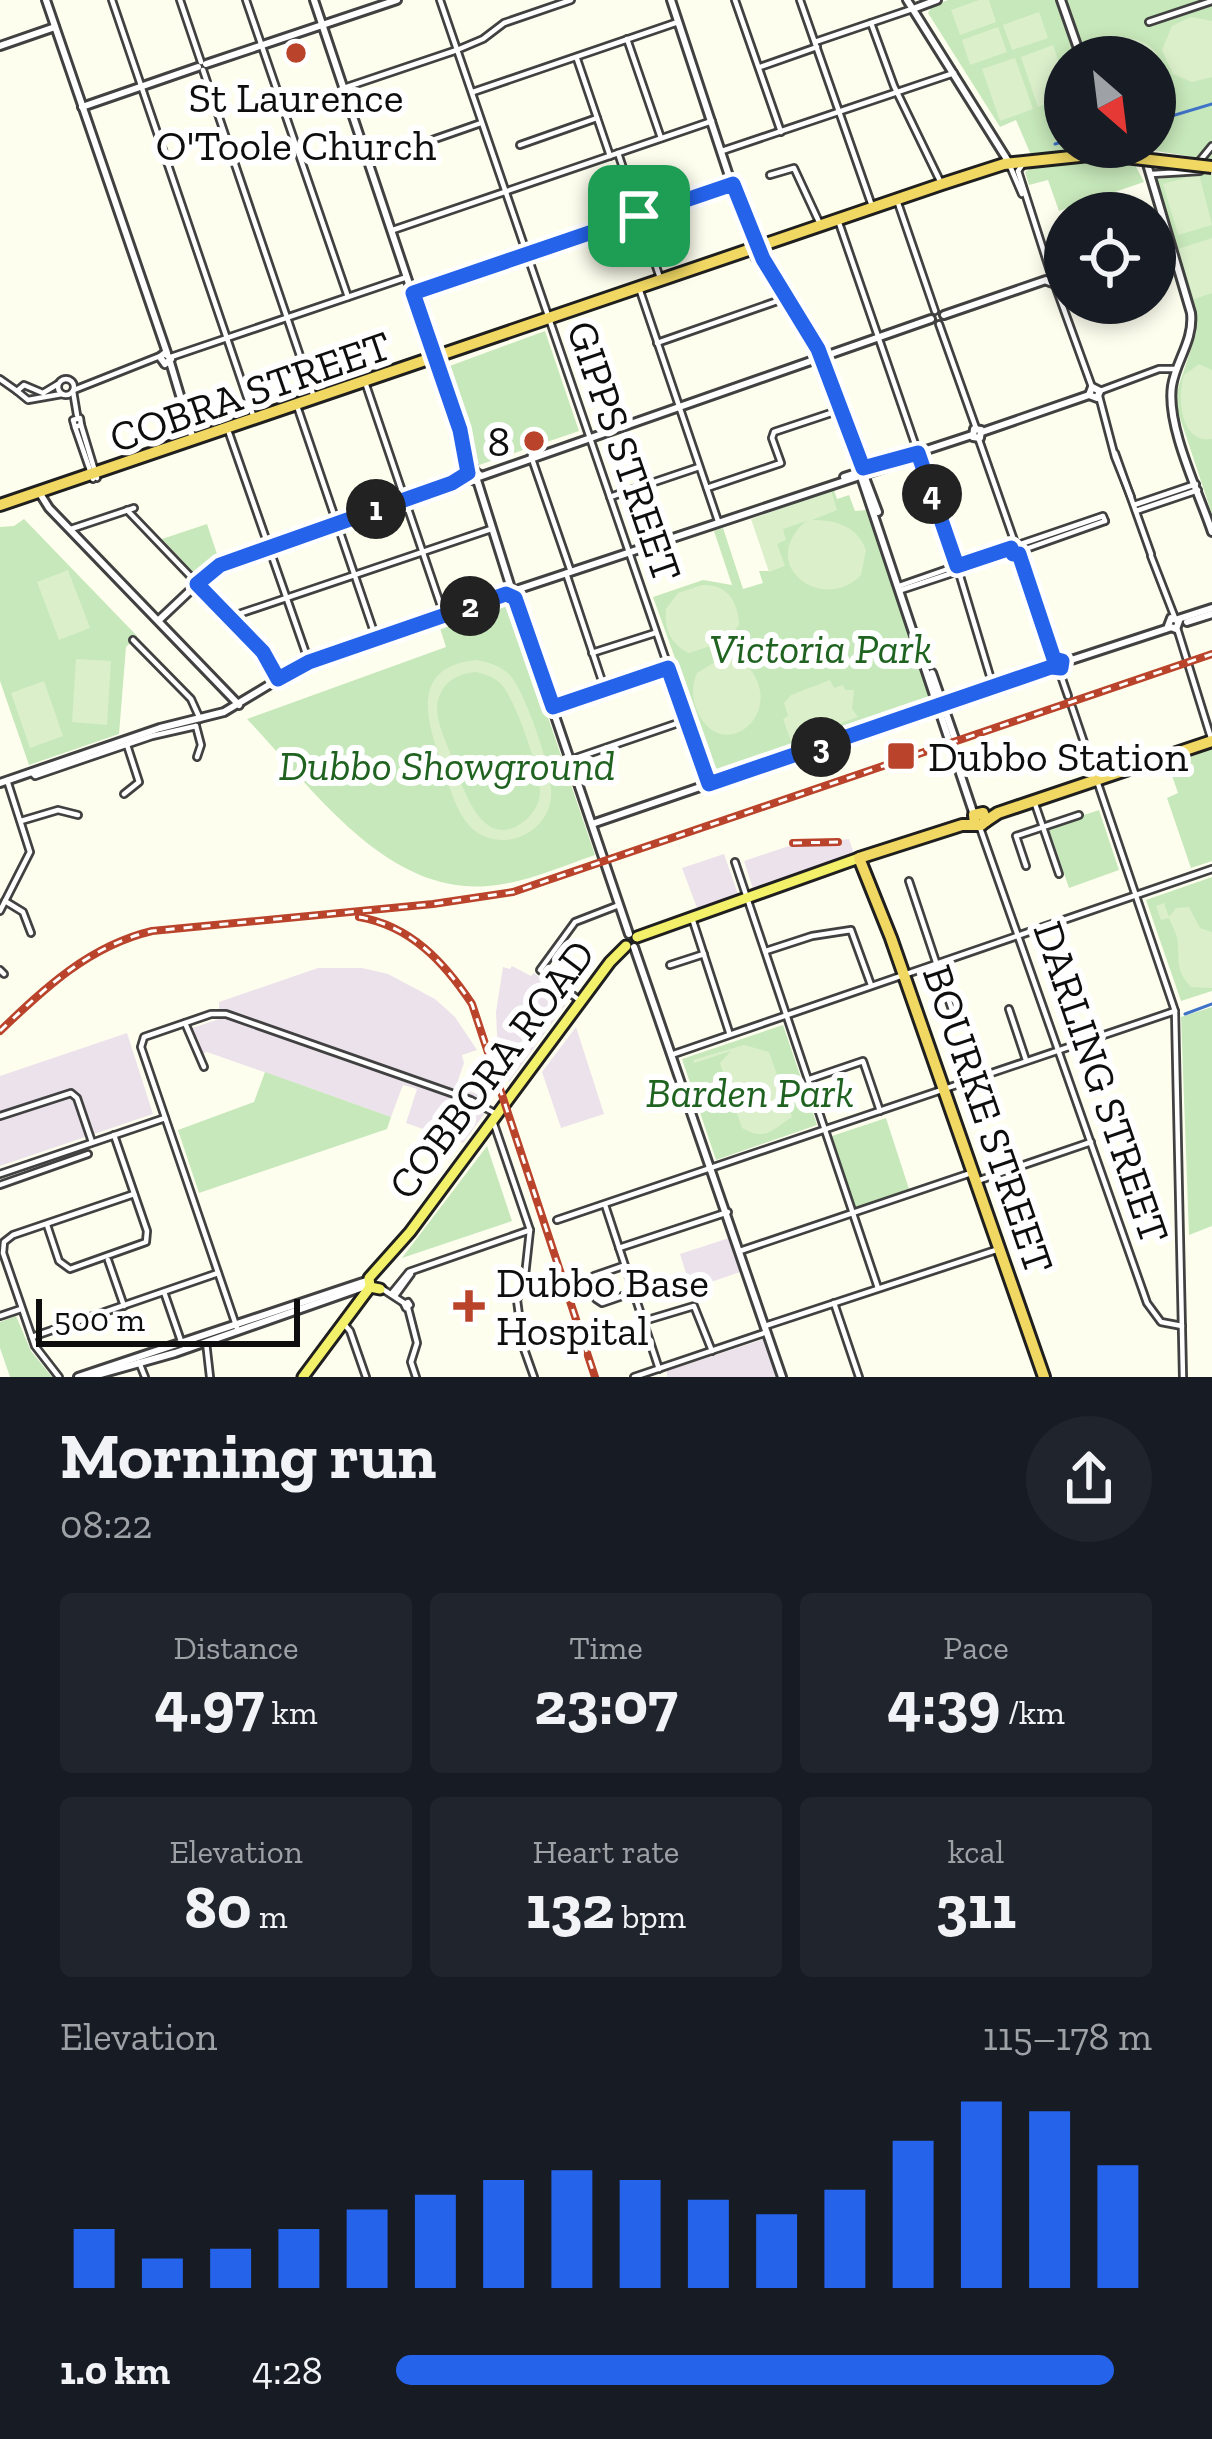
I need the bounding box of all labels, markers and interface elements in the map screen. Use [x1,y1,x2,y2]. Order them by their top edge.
north arrow [1044,36,1176,168]
map controls [1044,36,1176,324]
marker: St Laurence O'Toole Church [283,40,309,66]
place label: St Laurence O'Toole Church [156,72,437,171]
pin [588,165,690,267]
icon: arrive [606,183,672,249]
button: locate [1044,192,1176,324]
street label: GIPPS STREET [556,314,693,588]
street label: COBRA STREET [103,320,397,463]
place label: 8 [487,416,510,467]
marker: 8 [521,428,547,454]
pin: 4 [902,464,962,524]
text: 4 [923,474,941,513]
pin: 1 [346,479,406,539]
text: 1 [369,489,383,528]
pin: 2 [440,576,500,636]
text: 2 [461,586,479,625]
park label: Victoria Park [710,623,932,674]
pin: 3 [791,717,851,777]
text: 3 [812,727,830,766]
place label: Dubbo Station [928,731,1188,782]
park label: Dubbo Showground [279,740,615,791]
marker: Dubbo Station [885,740,917,772]
street label: DARLING STREET [1023,915,1180,1250]
street label: COBBORA ROAD [377,930,605,1209]
street label: BOURKE STREET [912,958,1065,1280]
park label: Barden Park [646,1067,854,1118]
place label: Dubbo Base Hospital [496,1257,709,1356]
marker: Dubbo Base Hospital [453,1290,485,1322]
scale bar [36,1293,300,1346]
text: 500 m [54,1300,145,1339]
text: Morning run [60,1416,436,1495]
button: share [1026,1416,1152,1542]
text: 08:22 [60,1501,152,1548]
text: Distance [174,1628,298,1667]
text: Time [569,1628,643,1667]
text: Pace [943,1628,1009,1667]
text: 4.97 [155,1667,264,1739]
text: 23:07 [534,1667,678,1739]
text: 4:39 [887,1667,1000,1739]
text: km [264,1693,317,1732]
text: /km [1000,1693,1065,1732]
text: Elevation [169,1832,303,1871]
text: Heart rate [533,1832,679,1871]
text: kcal [948,1832,1004,1871]
text: 80 [185,1871,251,1943]
text: 132 [526,1871,614,1943]
text: 311 [936,1871,1016,1943]
text: m [251,1897,287,1936]
text: bpm [614,1897,686,1936]
text: Elevation [60,2013,217,2060]
text: 115–178 m [983,2013,1152,2060]
text: 1.0 km [60,2347,170,2394]
text: 4:28 [252,2347,323,2394]

